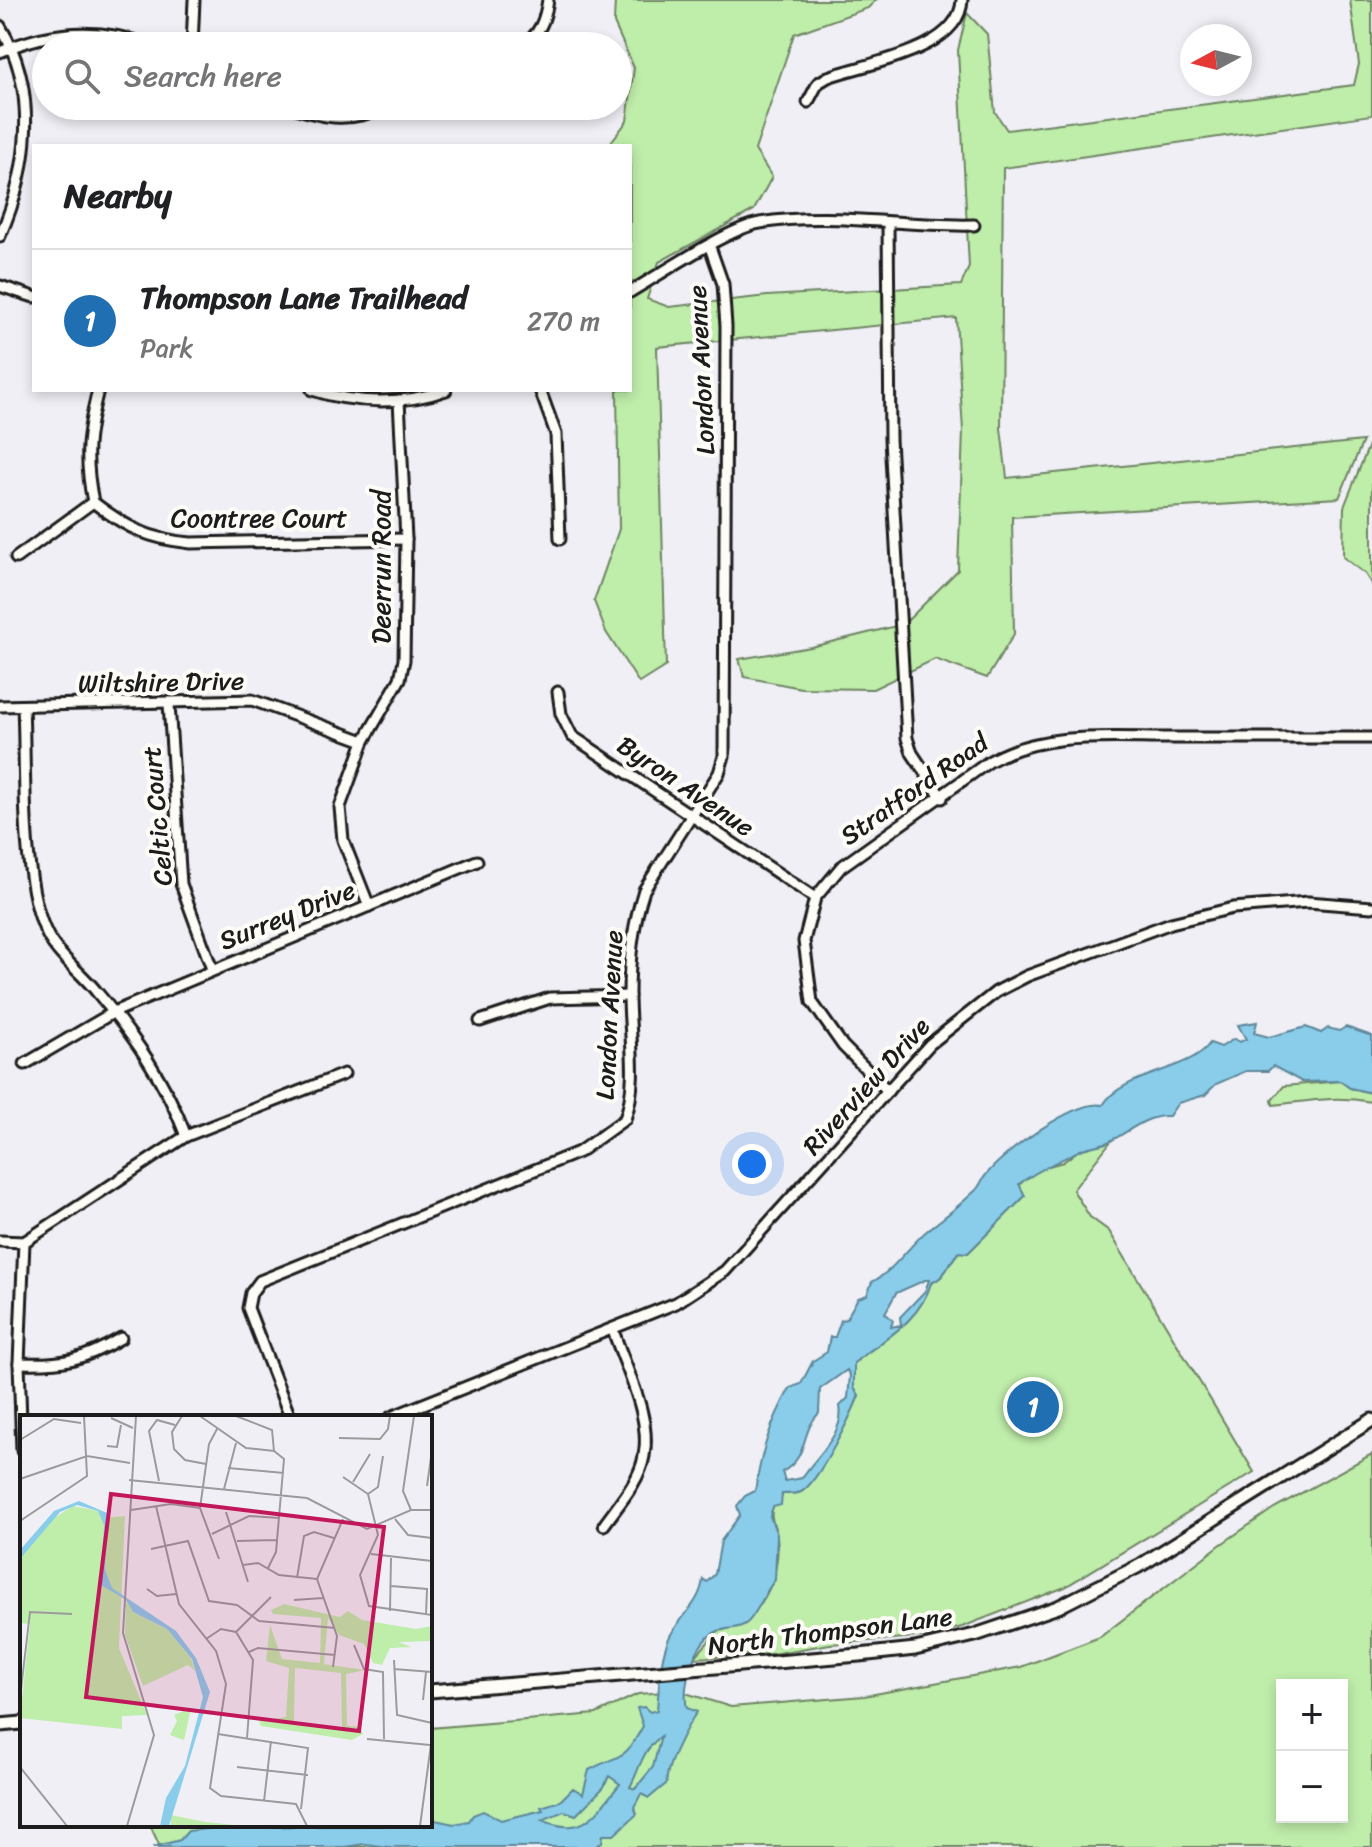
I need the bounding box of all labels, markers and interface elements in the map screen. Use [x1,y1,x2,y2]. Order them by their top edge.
north arrow [1180,24,1252,96]
search box [32,32,632,120]
text: Search here [124,49,282,103]
icon: search [60,54,104,98]
text: Nearby [64,166,172,226]
text: Thompson Lane Trailhead [140,271,467,325]
street label: London Avenue [674,284,728,456]
text: 1 [84,298,96,344]
text: 270 m [527,298,600,344]
text: Park [140,325,193,371]
street label: Deerrun Road [358,488,404,644]
street label: Coontree Court [171,495,347,541]
street label: Wiltshire Drive [77,658,245,706]
street label: Stratford Road [830,719,1000,857]
street label: Byron Avenue [607,723,765,849]
street label: Celtic Court [128,744,186,888]
street label: Surrey Drive [212,867,362,963]
street label: London Avenue [582,929,636,1101]
street label: Riverview Drive [791,1005,942,1166]
your location [732,1144,772,1184]
pin: 1 [1007,1377,1059,1437]
inset map [20,1415,432,1827]
street label: North Thompson Lane [705,1593,955,1669]
map controls [1276,1679,1348,1823]
button: + [1276,1679,1348,1751]
button: − [1276,1751,1348,1823]

